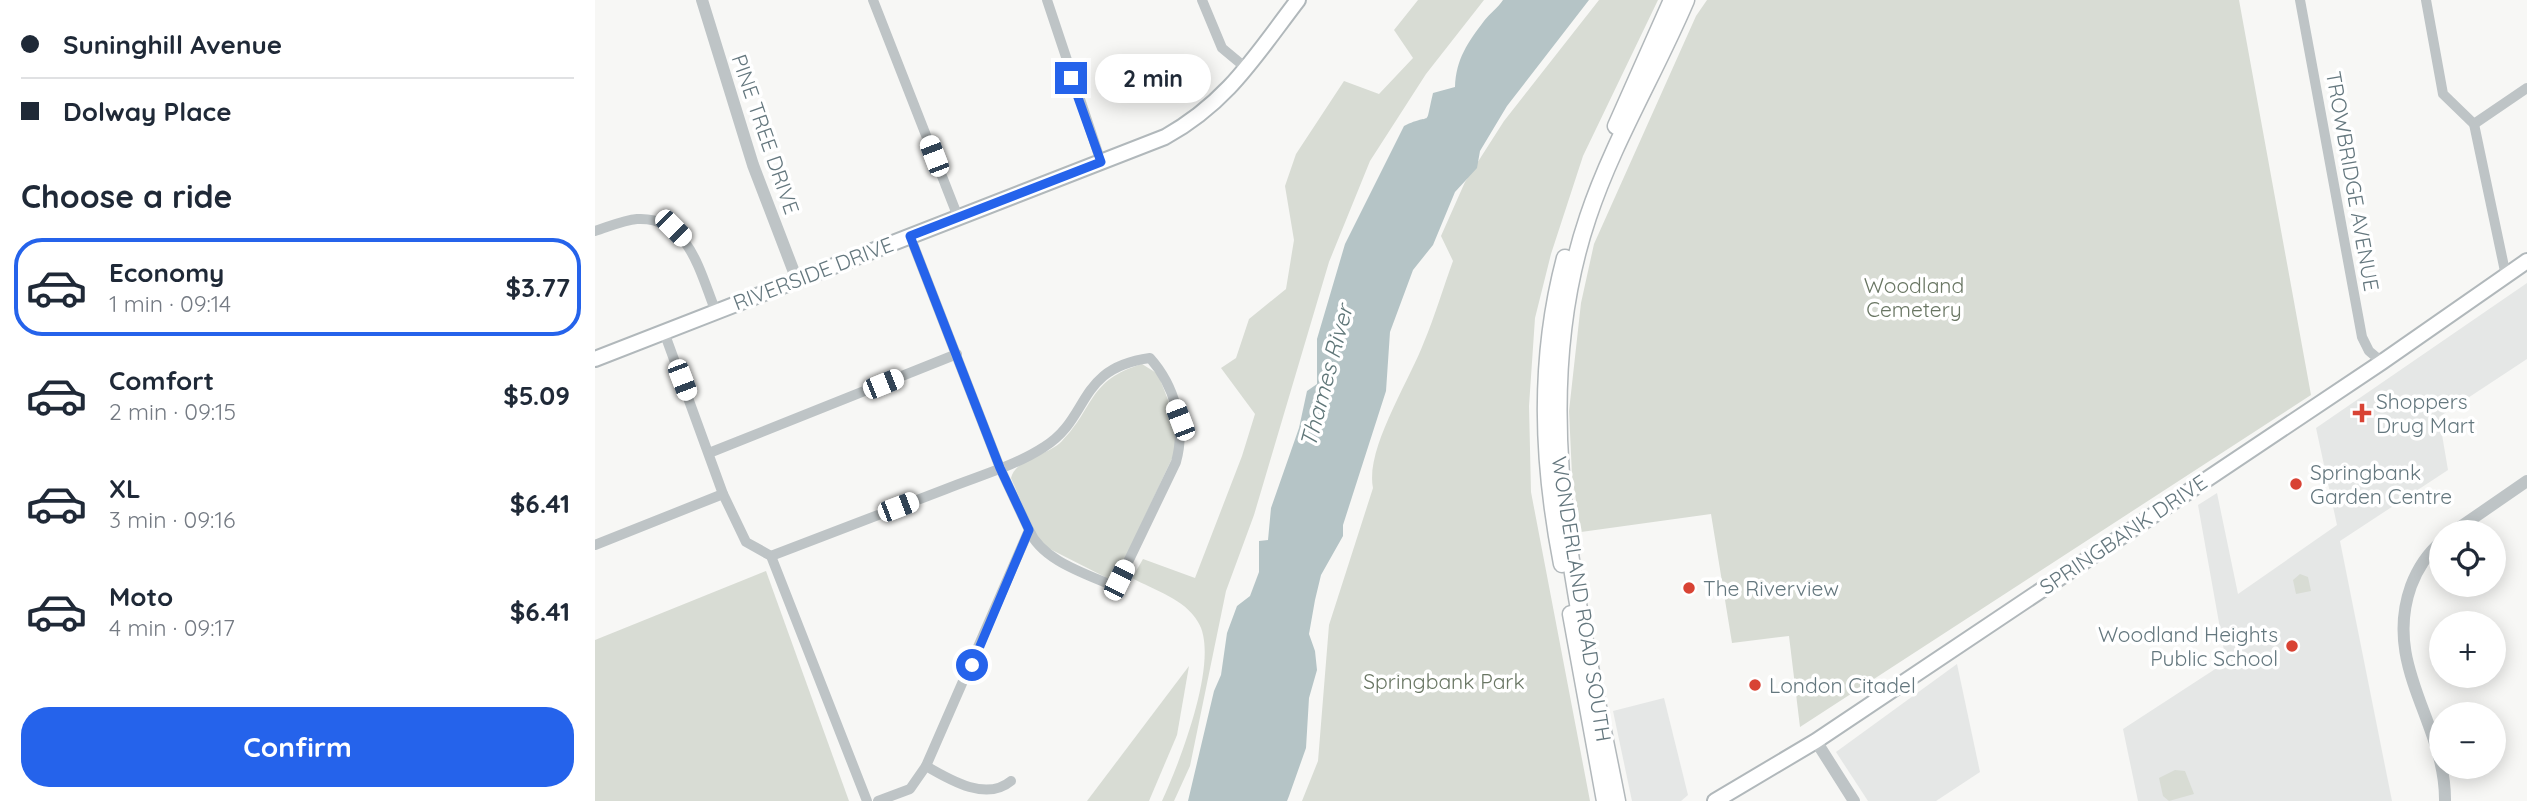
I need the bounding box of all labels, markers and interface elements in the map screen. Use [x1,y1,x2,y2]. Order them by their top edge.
text: Suninghill Avenue [63,28,282,61]
street label: PINE TREE DRIVE [726,51,806,217]
callout: 2 min [1095,54,1211,102]
route end [1055,62,1087,94]
text: 2 min [1123,64,1183,93]
street label: TROWBRIDGE AVENUE [2321,69,2385,293]
text: Dolway Place [63,95,231,128]
car [917,133,952,179]
text: Choose a ride [21,176,233,216]
car [651,206,696,250]
street label: RIVERSIDE DRIVE [729,231,897,315]
icon: car [25,256,88,319]
text: Economy [109,256,224,289]
text: $3.77 [505,271,570,304]
park label: Woodland Cemetery [1864,272,1964,322]
text: 1 min · 09:14 [109,289,231,318]
water label: Thames River [1293,299,1360,450]
car [665,357,700,403]
icon: car [25,364,88,427]
text: Comfort [109,364,214,397]
car [860,366,907,402]
text: $5.09 [503,379,570,412]
place label: Shoppers Drug Mart [2376,388,2475,438]
text: 2 min · 09:15 [109,397,236,426]
car [1163,397,1198,443]
marker: Shoppers Drug Mart [2354,405,2370,421]
street label: WONDERLAND ROAD SOUTH [1547,455,1617,743]
place label: Springbank Garden Centre [2310,459,2452,509]
street label: SPRINGBANK DRIVE [2034,468,2212,600]
icon: car [25,472,88,535]
text: XL [109,472,141,505]
marker: Springbank Garden Centre [2288,476,2304,492]
text: $6.41 [510,487,570,520]
car [875,490,922,524]
text: 3 min · 09:16 [109,505,235,534]
map controls [2429,520,2506,779]
button: locate [2429,520,2506,597]
car [1101,557,1138,603]
place label: The Riverview [1703,575,1839,601]
icon: car [25,580,88,643]
text: Moto [109,580,173,613]
marker: The Riverview [1681,580,1697,596]
text: $6.41 [510,595,570,628]
button: + [2429,611,2506,688]
text: 4 min · 09:17 [109,613,235,642]
place label: Woodland Heights Public School [2098,621,2278,671]
marker: Woodland Heights Public School [2284,638,2300,654]
route start [956,649,988,681]
park label: Springbank Park [1363,668,1525,694]
place label: London Citadel [1769,672,1916,698]
marker: London Citadel [1747,677,1763,693]
button: − [2429,702,2506,779]
button: Confirm [21,707,574,787]

